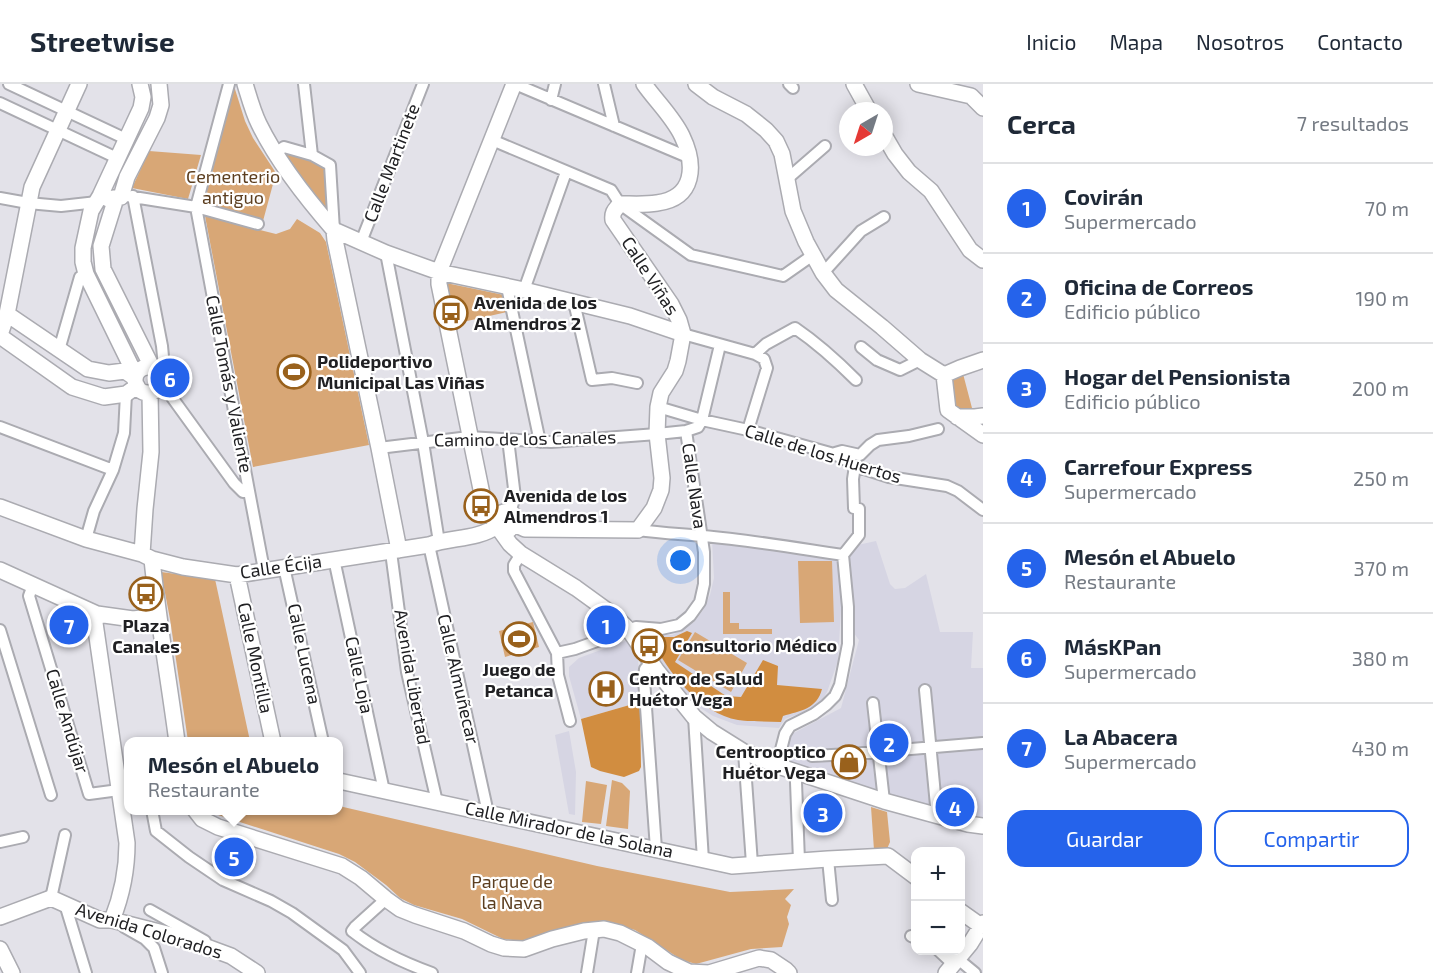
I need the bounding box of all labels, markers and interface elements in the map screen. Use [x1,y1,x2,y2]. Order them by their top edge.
text: Streetwise [30,24,175,58]
text: Inicio [1026,29,1076,54]
text: Mapa [1109,29,1163,54]
text: Nosotros [1196,29,1284,54]
text: Contacto [1317,29,1403,54]
street label: Calle Martinete [358,100,424,225]
north arrow [839,102,893,156]
text: Cerca [1007,108,1076,139]
text: 7 resultados [1297,111,1409,135]
park label: Cementerio antiguo [186,165,280,208]
text: Covirán [1064,183,1143,209]
text: 1 [1022,196,1031,220]
text: 70 m [1365,196,1409,220]
text: Supermercado [1064,209,1197,233]
street label: Calle Viñas [617,232,684,319]
text: Oficina de Correos [1064,273,1253,299]
text: 2 [1021,286,1032,310]
text: 190 m [1356,286,1409,310]
place label: Avenida de los Almendros 2 [474,291,597,334]
street label: Calle Tomás y Valiente [202,293,258,475]
bus stop icon: Avenida de los Almendros 2 [433,295,469,331]
text: Edificio público [1064,299,1201,323]
place label: Polideportivo Municipal Las Viñas [317,350,485,393]
sports icon: Polideportivo Municipal Las Viñas [276,354,312,390]
pin: 6 [150,356,190,400]
text: Hogar del Pensionista [1064,363,1291,389]
text: 3 [1021,376,1032,400]
text: 200 m [1352,376,1409,400]
text: Edificio público [1064,389,1201,413]
street label: Calle de los Huertos [742,419,904,487]
street label: Camino de los Canales [434,425,616,451]
street label: Calle Nava [678,442,712,530]
text: Carrefour Express [1064,453,1252,479]
text: 4 [1020,466,1033,490]
text: 250 m [1353,466,1409,490]
text: Supermercado [1064,479,1197,503]
place label: Avenida de los Almendros 1 [504,484,627,527]
bus stop icon: Avenida de los Almendros 1 [463,488,499,524]
text: Mesón el Abuelo [1064,543,1236,569]
your location [666,546,695,575]
street label: Calle Écija [239,549,323,583]
text: 5 [1021,556,1032,580]
text: 370 m [1354,556,1409,580]
text: Restaurante [1064,569,1176,593]
bus stop icon: Plaza Canales [128,576,164,612]
street label: Calle Montilla [233,600,278,715]
street label: Calle Lucena [284,601,326,706]
pin: 7 [50,602,88,648]
pin: 1 [586,602,626,648]
street label: Avenida Libertad [390,607,436,746]
street label: Calle Almuñecar [433,612,485,746]
place label: Plaza Canales [112,614,180,657]
sports icon: Juego de Petanca [501,621,537,657]
bus stop icon: Consultorio Médico [631,628,667,664]
text: MásKPan [1064,633,1162,659]
street label: Calle Loja [341,634,379,715]
place label: Consultorio Médico [672,634,837,656]
text: 6 [1021,646,1032,670]
text: 380 m [1352,646,1409,670]
place label: Juego de Petanca [482,658,556,701]
text: Supermercado [1064,659,1197,683]
street label: Calle Andújar [42,666,94,776]
place label: Centro de Salud Huétor Vega [629,667,763,710]
hospital icon: Centro de Salud Huétor Vega [588,671,624,707]
pin: 2 [870,720,908,766]
text: La Abacera [1064,723,1178,749]
text: 7 [1021,736,1032,760]
text: 430 m [1352,736,1409,760]
popup [124,737,343,815]
place label: Centrooptico Huétor Vega [715,740,826,783]
shop icon: Centrooptico Huétor Vega [831,744,867,780]
text: Supermercado [1064,749,1197,773]
text: Mesón el Abuelo [148,751,319,777]
text: Restaurante [148,777,260,801]
pin: 4 [936,784,974,830]
pin: 3 [804,790,842,836]
street label: Calle Mirador de la Solana [463,796,675,862]
button: Guardar [1007,810,1202,867]
button: Compartir [1214,810,1409,867]
pin: 5 [214,834,254,880]
map controls [911,847,965,955]
button: + [911,847,965,901]
park label: Parque de la Nava [471,870,553,913]
street label: Avenida Colorados [73,897,225,963]
button: − [911,901,965,955]

